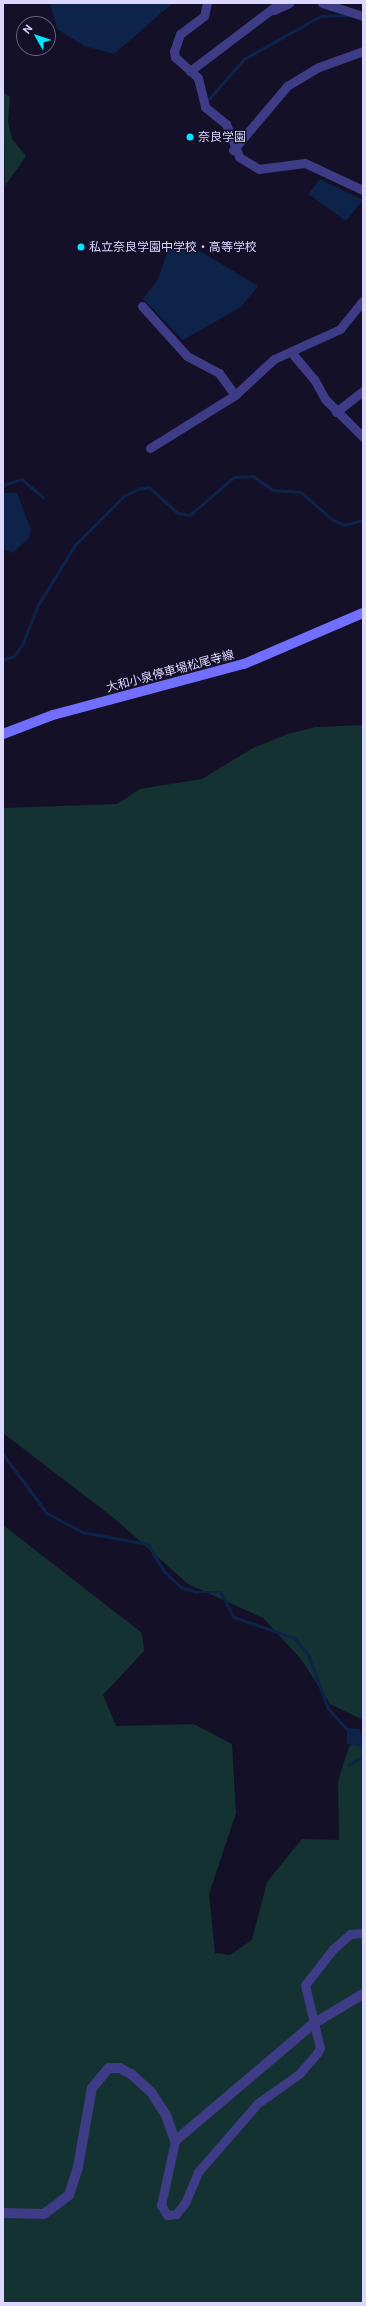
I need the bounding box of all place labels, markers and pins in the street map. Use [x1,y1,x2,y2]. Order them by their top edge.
place label: 奈良学園 [198,130,246,144]
marker: 奈良学園 [185,132,195,142]
place label: 私立奈良学園中学校・高等学校 [89,240,257,254]
marker: 私立奈良学園中学校・高等学校 [76,242,86,252]

